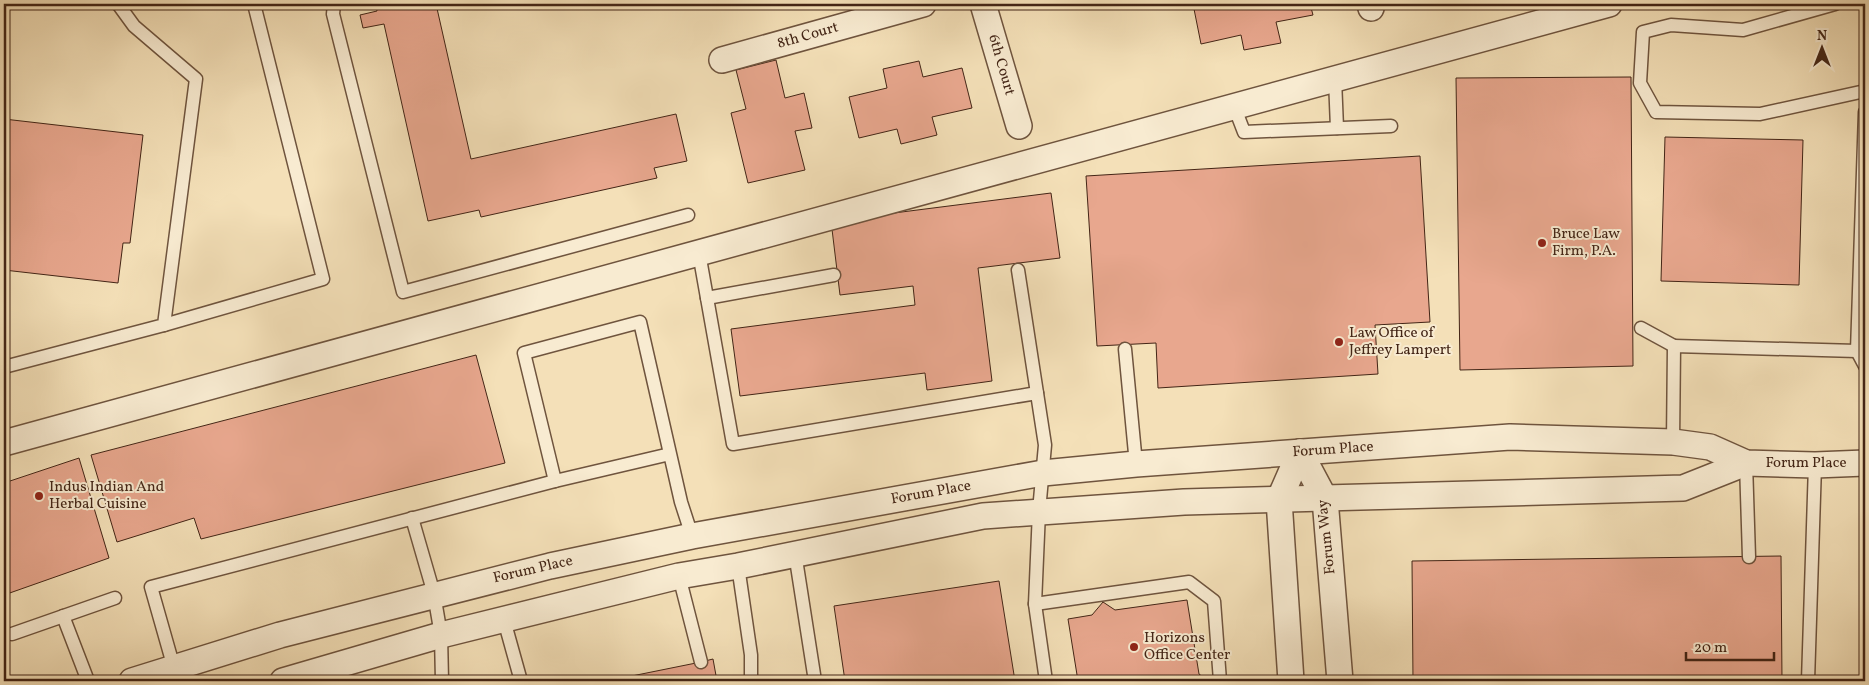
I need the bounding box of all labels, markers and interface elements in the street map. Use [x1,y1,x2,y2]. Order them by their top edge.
street label: 8th Court [775,17,841,55]
north arrow [1796,22,1846,72]
text: N [1817,27,1827,46]
street label: 6th Court [982,32,1020,98]
place label: Bruce Law Firm, P.A. [1552,224,1620,262]
marker: Bruce Law Firm, P.A. [1536,237,1548,249]
place label: Law Office of Jeffrey Lampert [1349,323,1451,361]
marker: Law Office of Jeffrey Lampert [1333,336,1345,348]
street label: Forum Place [1292,437,1374,463]
street label: Forum Place [1765,453,1847,474]
street label: Forum Place [889,476,973,510]
place label: Indus Indian And Herbal Cuisine [49,477,164,515]
marker: Indus Indian And Herbal Cuisine [33,490,45,502]
street label: Forum Way [1313,498,1341,576]
street label: Forum Place [491,551,575,589]
place label: Horizons Office Center [1144,628,1230,666]
scale bar [1686,630,1774,662]
text: 20 m [1694,638,1727,659]
marker: Horizons Office Center [1128,641,1140,653]

